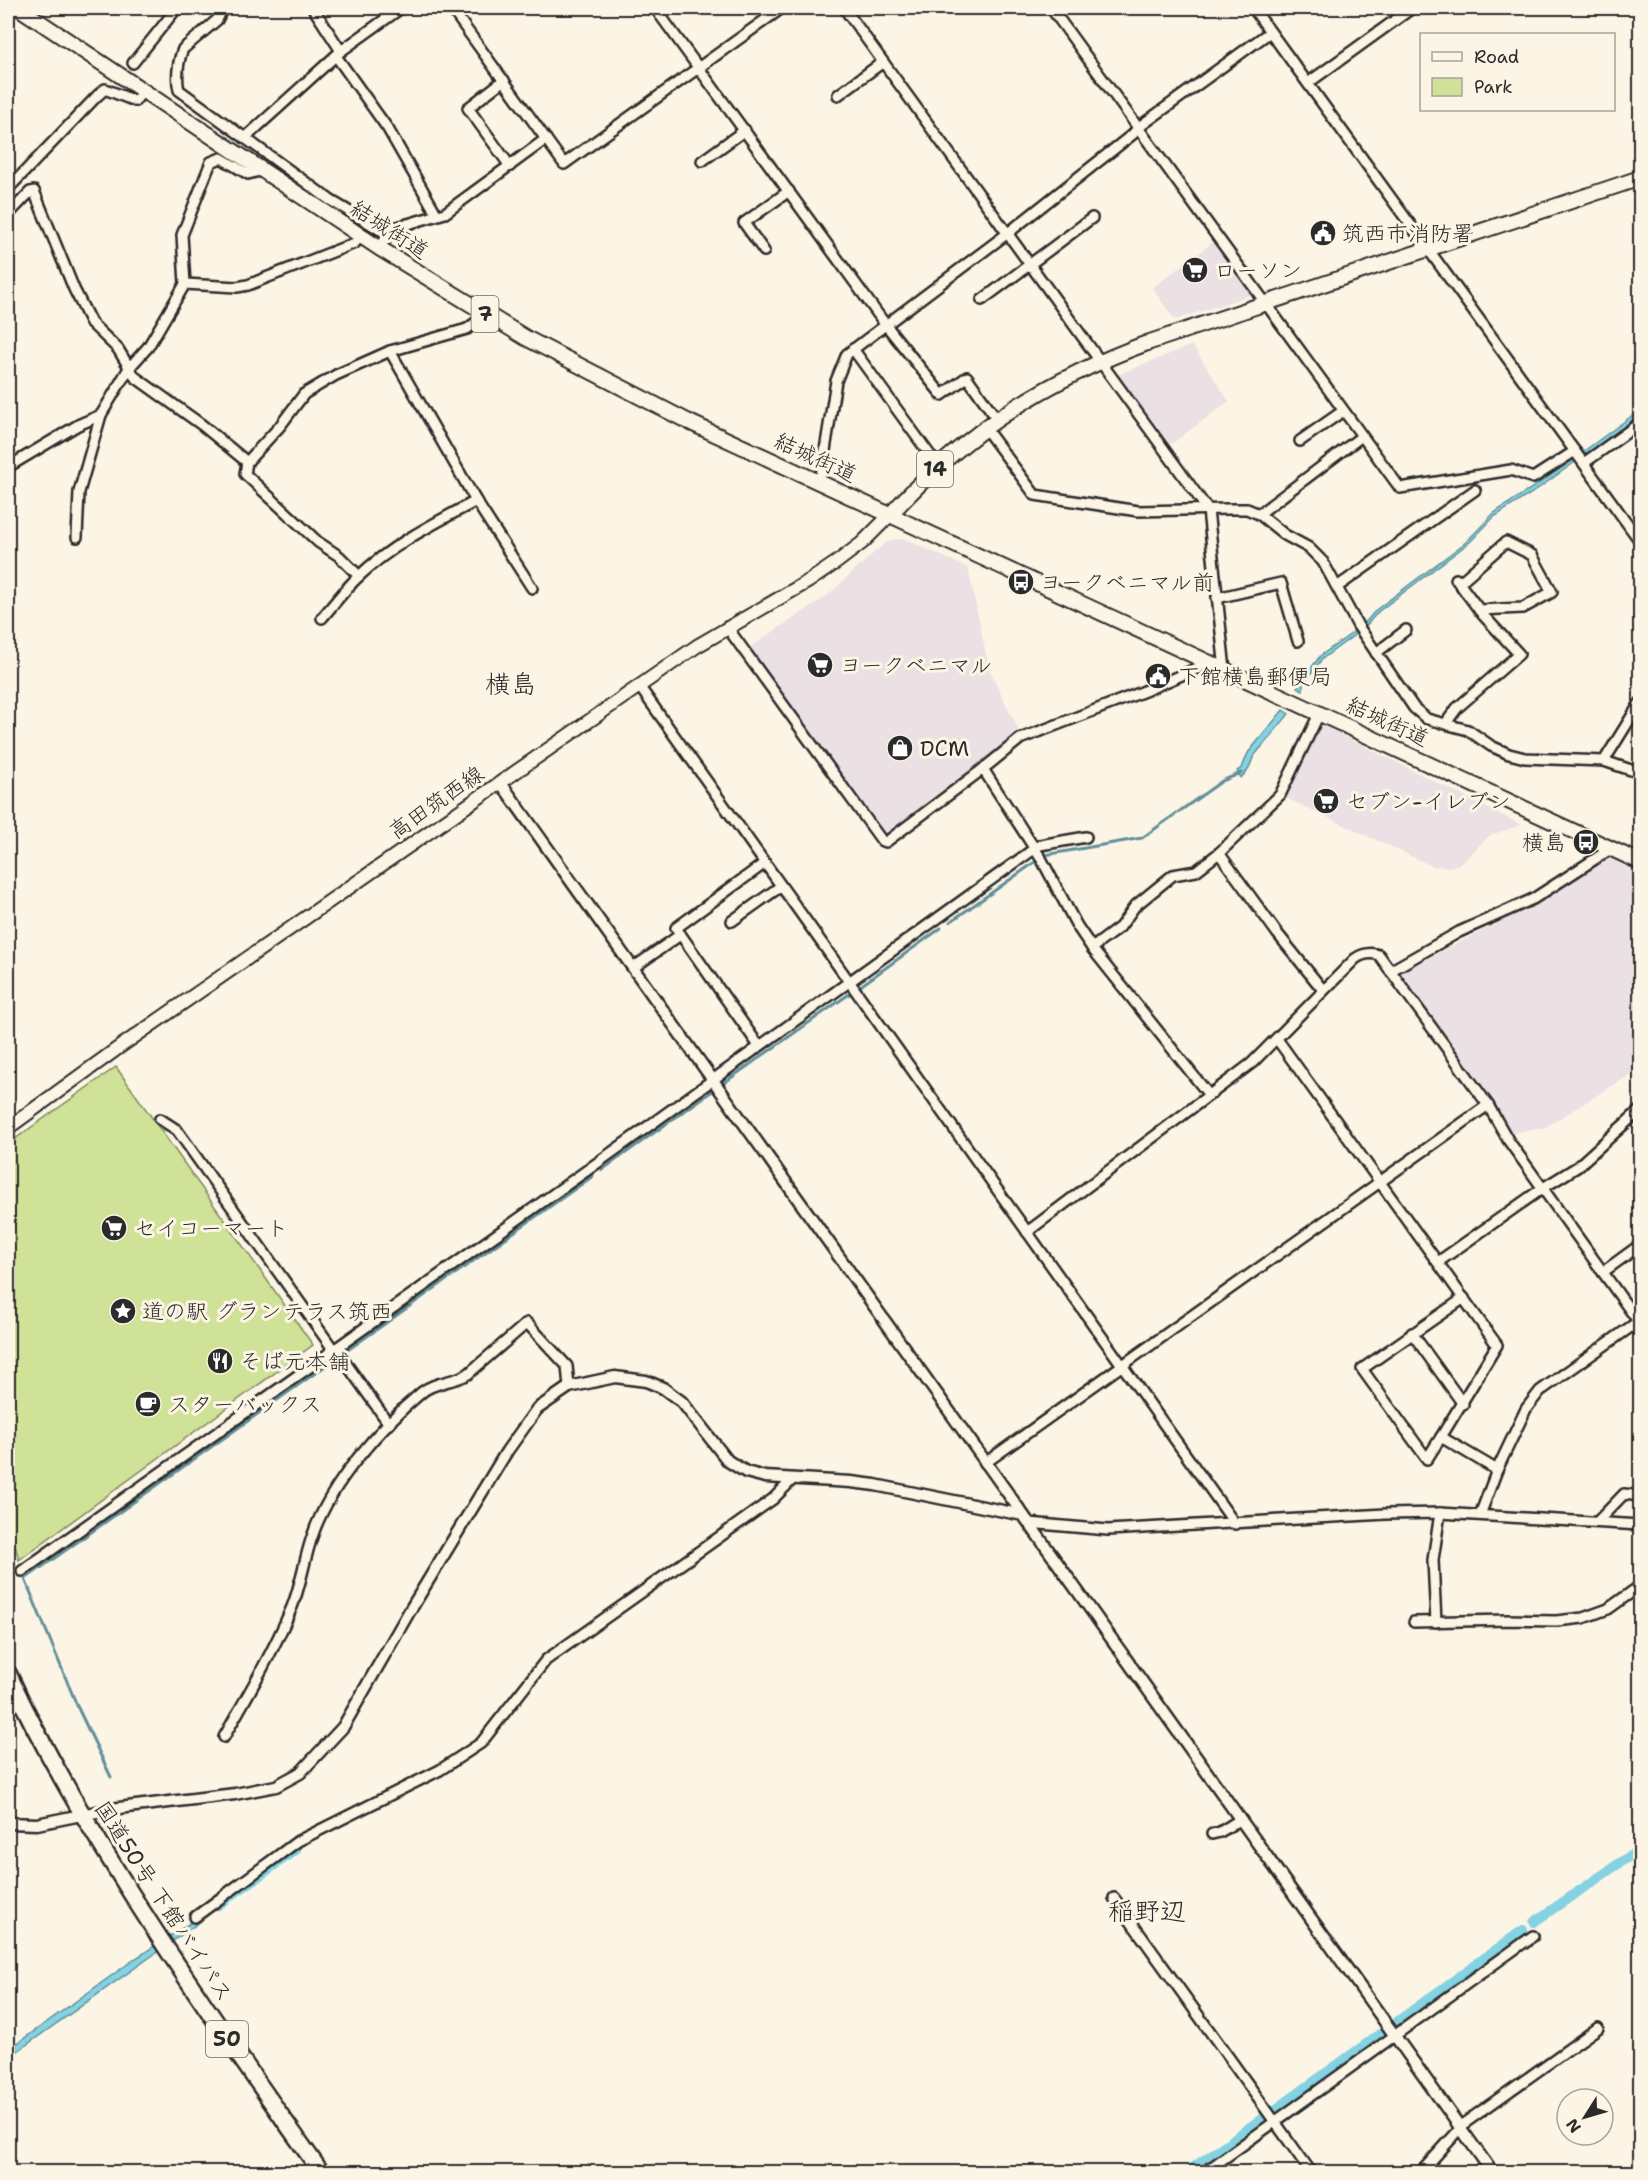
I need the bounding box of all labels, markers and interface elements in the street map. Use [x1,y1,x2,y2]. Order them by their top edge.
legend [1420,33,1615,111]
text: Road [1474,45,1519,69]
text: Park [1474,75,1513,99]
street label: 結城街道 [345,193,435,266]
public building icon: 筑西市消防署 [1308,218,1338,248]
place label: 筑西市消防署 [1342,219,1474,248]
supermarket icon: ローソン [1180,255,1210,285]
place label: ローソン [1214,256,1302,285]
road number: 7 [472,296,498,332]
street label: 結城街道 [770,426,862,489]
road number: 14 [917,451,953,487]
bus stop icon: ヨークベニマル前 [1006,567,1036,597]
place label: ヨークベニマル前 [1040,568,1214,597]
supermarket icon: ヨークベニマル [805,650,835,680]
place label: ヨークベニマル [840,651,992,680]
public building icon: 下館横島郵便局 [1143,661,1173,691]
place label: 下館横島郵便局 [1178,662,1332,691]
district label: 横島 [485,666,537,701]
street label: 結城街道 [1342,690,1434,753]
shop icon: DCM [885,733,915,763]
place label: DCM [920,734,969,763]
street label: 高田筑西線 [383,759,490,846]
supermarket icon: セブン-イレブン [1311,786,1341,816]
place label: セブン-イレブン [1346,787,1511,816]
bus stop icon: 横島 [1571,827,1601,857]
place label: 横島 [1522,828,1566,857]
supermarket icon: セイコーマート [99,1213,129,1243]
place label: セイコーマート [134,1214,288,1243]
place icon: 道の駅 グランテラス筑西 [108,1296,138,1326]
place label: 道の駅 グランテラス筑西 [142,1297,392,1326]
restaurant icon: そば元本舗 [205,1346,235,1376]
place label: そば元本舗 [240,1347,350,1376]
cafe icon: スターバックス [133,1389,163,1419]
place label: スターバックス [168,1390,322,1419]
street label: 国道50号 下館バイパス [88,1795,239,2007]
district label: 稲野辺 [1108,1893,1186,1928]
road number: 50 [206,2021,248,2057]
north arrow [1555,2087,1615,2147]
text: N [1561,2114,1586,2137]

